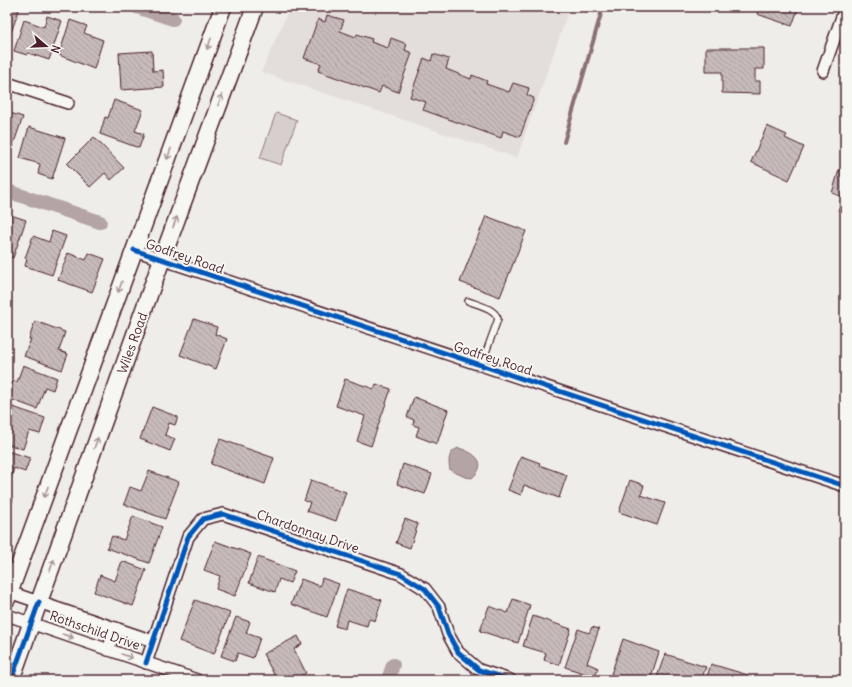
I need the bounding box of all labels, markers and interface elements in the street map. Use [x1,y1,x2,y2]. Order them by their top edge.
north arrow [26,26,66,66]
one-way arrow [205,37,213,49]
text: N [48,43,63,55]
one-way arrow [216,95,224,107]
one-way arrow [164,147,172,159]
one-way arrow [172,217,180,229]
street label: Godfrey Road [144,235,226,278]
one-way arrow [116,280,124,292]
street label: Wiles Road [114,310,152,376]
street label: Godfrey Road [451,338,535,379]
one-way arrow [92,437,100,449]
one-way arrow [41,486,49,498]
street label: Chardonnay Drive [254,506,361,557]
one-way arrow [49,559,56,572]
street label: Rothschild Drive [47,607,142,654]
one-way arrow [62,633,75,640]
one-way arrow [121,653,134,660]

